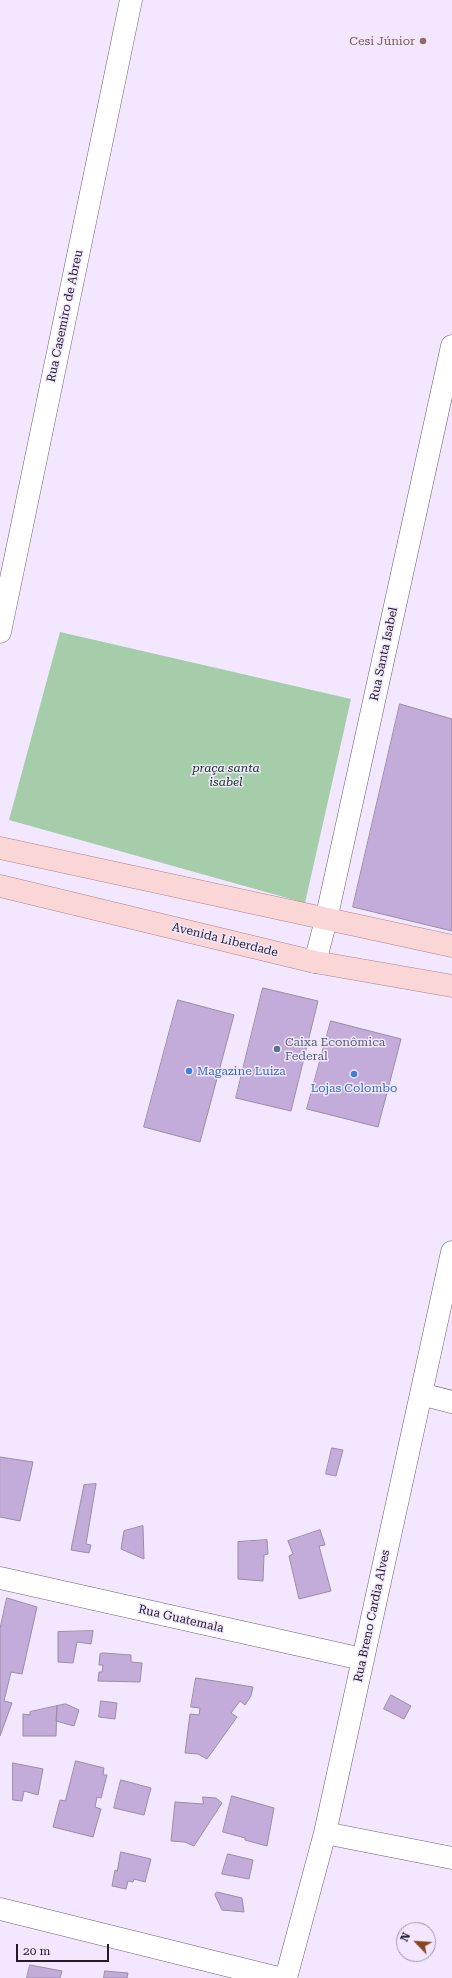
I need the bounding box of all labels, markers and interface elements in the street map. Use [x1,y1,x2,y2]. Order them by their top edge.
place label: Cesi Júnior [349,34,415,48]
marker: Cesi Júnior [418,36,428,46]
street label: Rua Casemiro de Abreu [44,248,86,384]
street label: Rua Santa Isabel [367,606,401,702]
park label: praça santa isabel [192,761,260,789]
street label: Avenida Liberdade [170,920,280,960]
place label: Caixa Econômica Federal [285,1035,385,1063]
marker: Caixa Econômica Federal [272,1044,282,1054]
place label: Magazine Luiza [197,1064,286,1078]
marker: Magazine Luiza [184,1066,194,1076]
marker: Lojas Colombo [349,1069,359,1079]
place label: Lojas Colombo [311,1081,397,1095]
street label: Rua Breno Cardia Alves [351,1549,393,1683]
street label: Rua Guatemala [137,1602,225,1636]
north arrow [396,1922,436,1962]
text: N [398,1931,413,1944]
scale bar [18,1936,111,1962]
text: 20 m [23,1944,50,1958]

